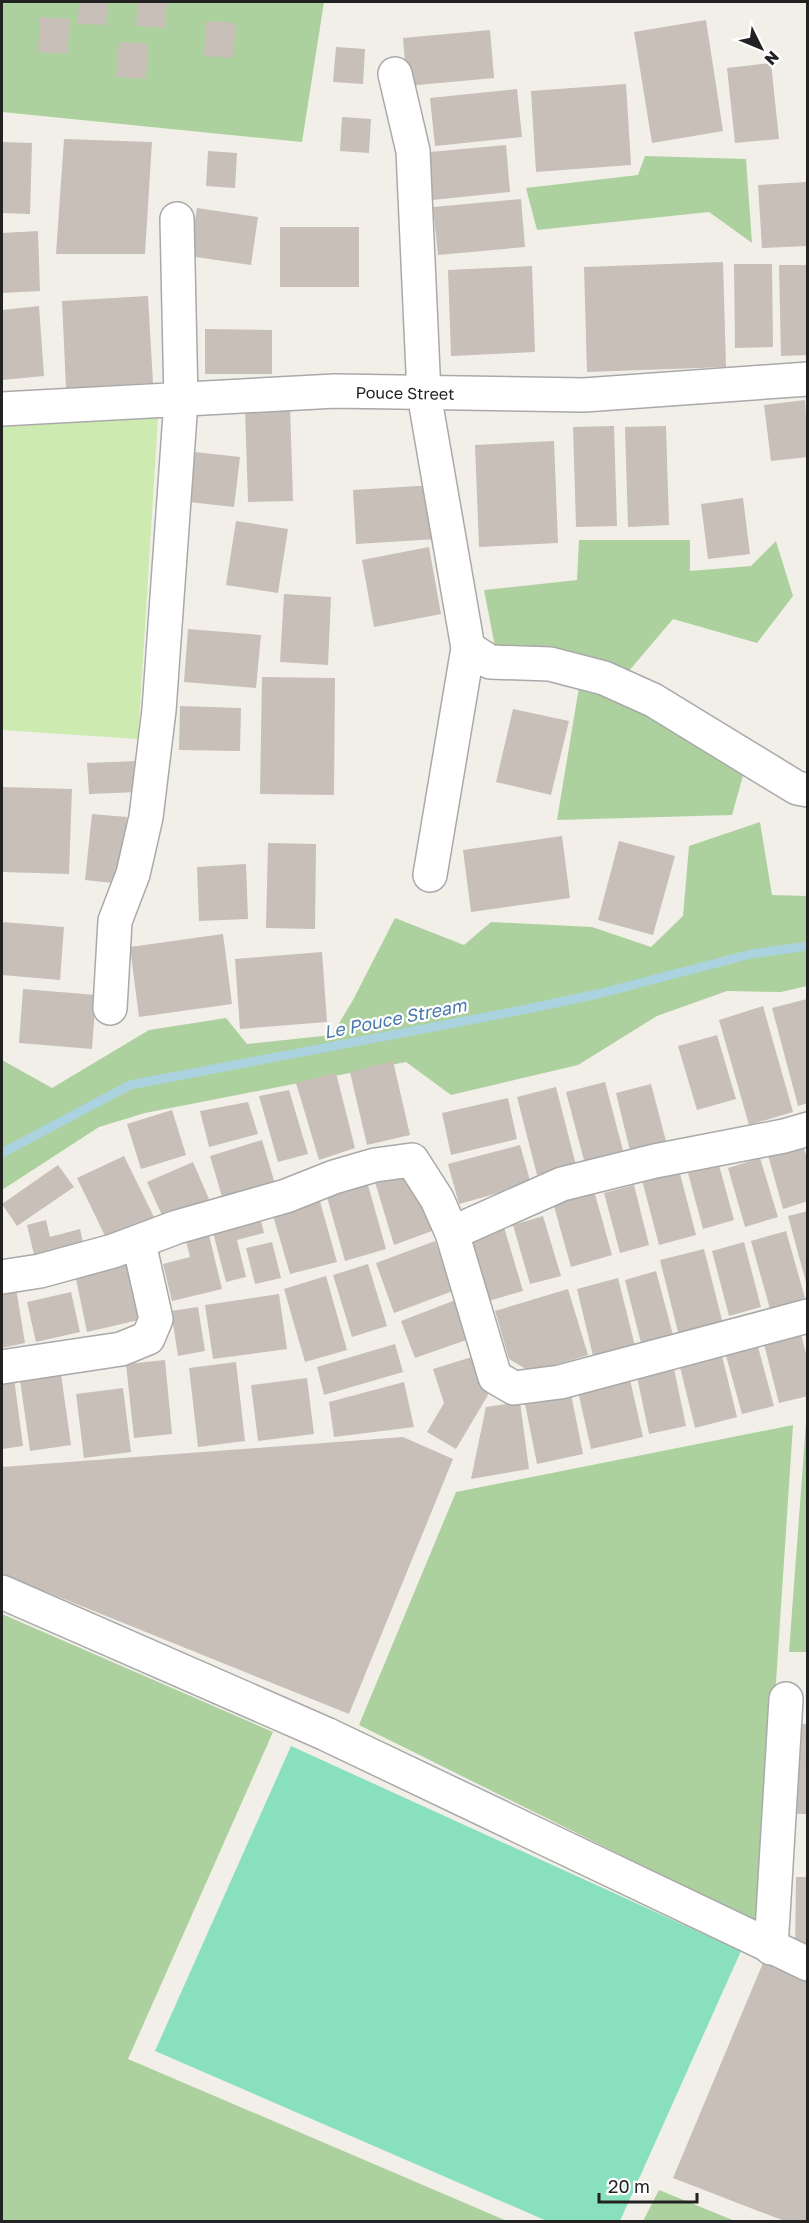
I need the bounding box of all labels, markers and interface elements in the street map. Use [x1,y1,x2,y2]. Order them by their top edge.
north arrow [731,18,791,78]
text: N [761,47,783,70]
street label: Pouce Street [355,382,455,404]
water label: Le Pouce Stream [322,993,469,1043]
scale bar [599,2166,696,2204]
text: 20 m [608,2175,650,2197]

